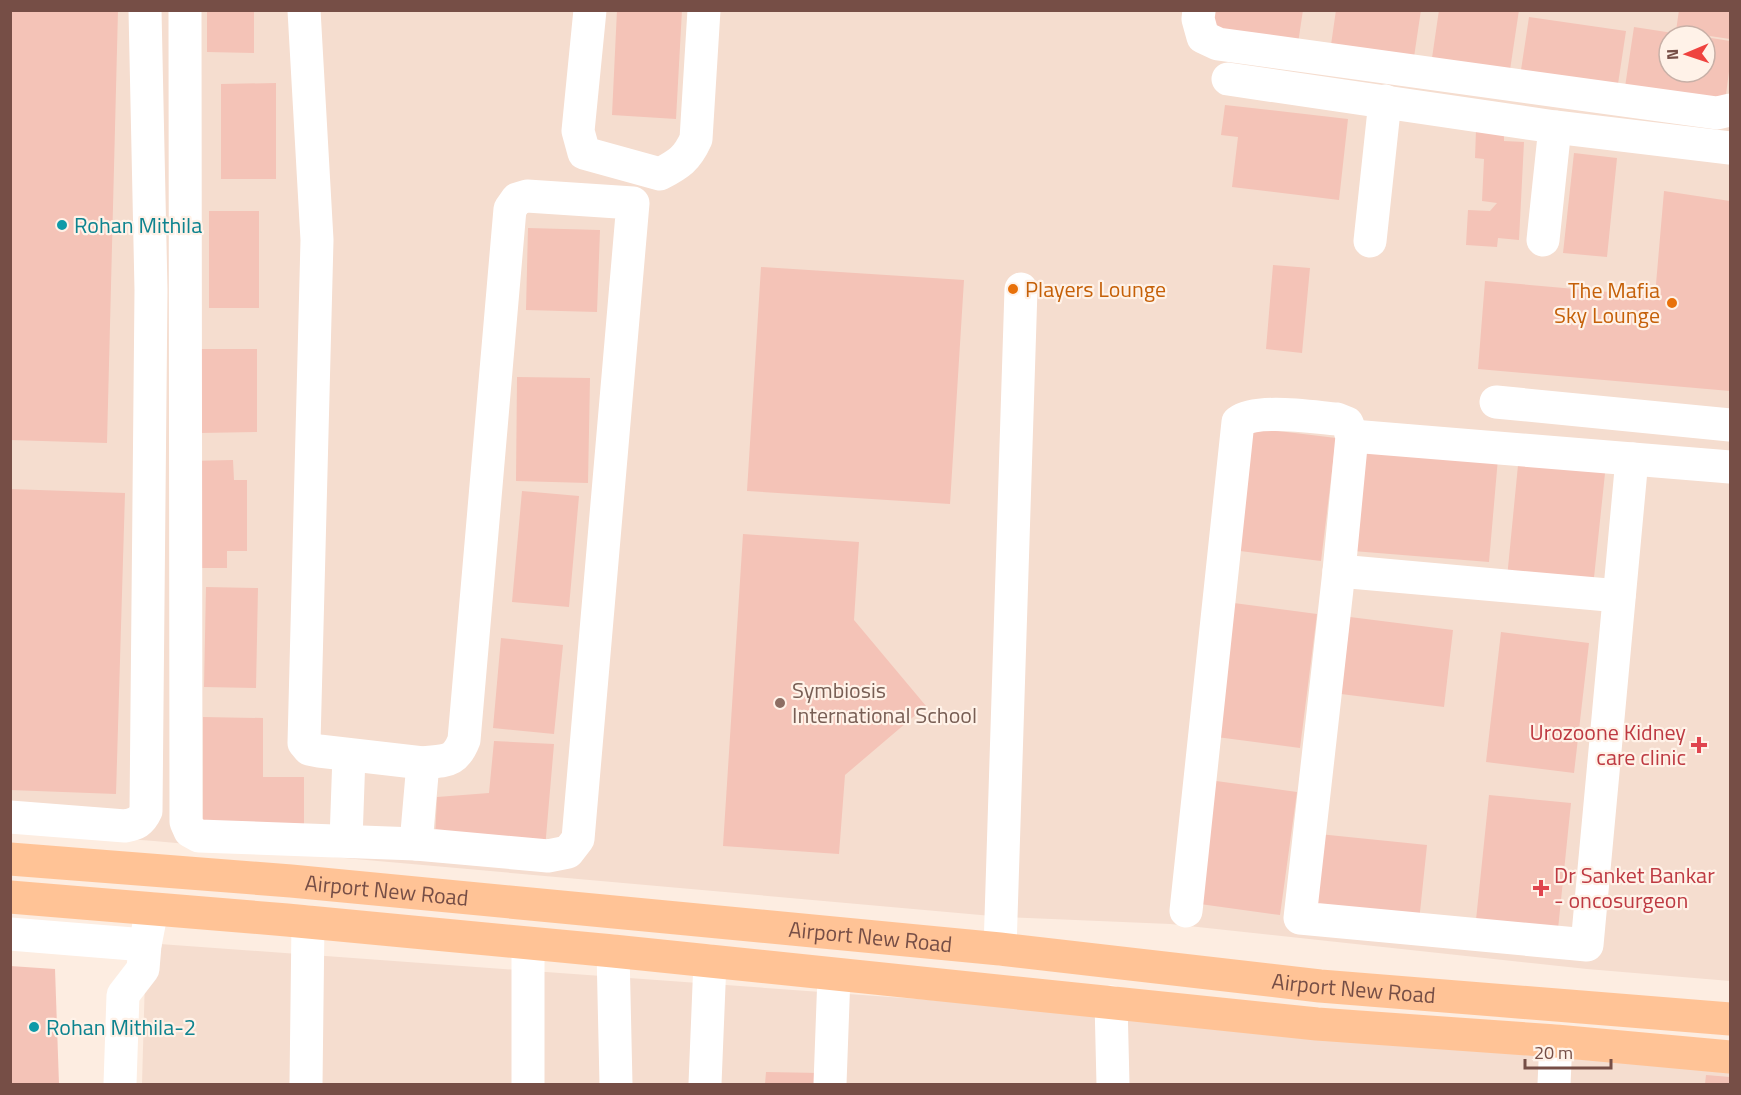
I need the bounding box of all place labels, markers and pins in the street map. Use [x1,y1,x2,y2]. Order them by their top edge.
place label: Rohan Mithila [74,208,202,242]
marker: Rohan Mithila [55,218,69,232]
place label: Players Lounge [1025,272,1166,306]
place label: The Mafia Sky Lounge [1554,273,1660,332]
marker: Players Lounge [1006,282,1020,296]
marker: The Mafia Sky Lounge [1665,296,1679,310]
place label: Symbiosis International School [792,673,977,732]
marker: Symbiosis International School [773,696,787,710]
place label: Urozoone Kidney care clinic [1530,715,1686,774]
marker: Urozoone Kidney care clinic [1690,736,1708,754]
place label: Dr Sanket Bankar - oncosurgeon [1554,858,1715,917]
marker: Dr Sanket Bankar - oncosurgeon [1532,879,1550,897]
place label: Rohan Mithila-2 [46,1010,196,1044]
marker: Rohan Mithila-2 [27,1020,41,1034]

